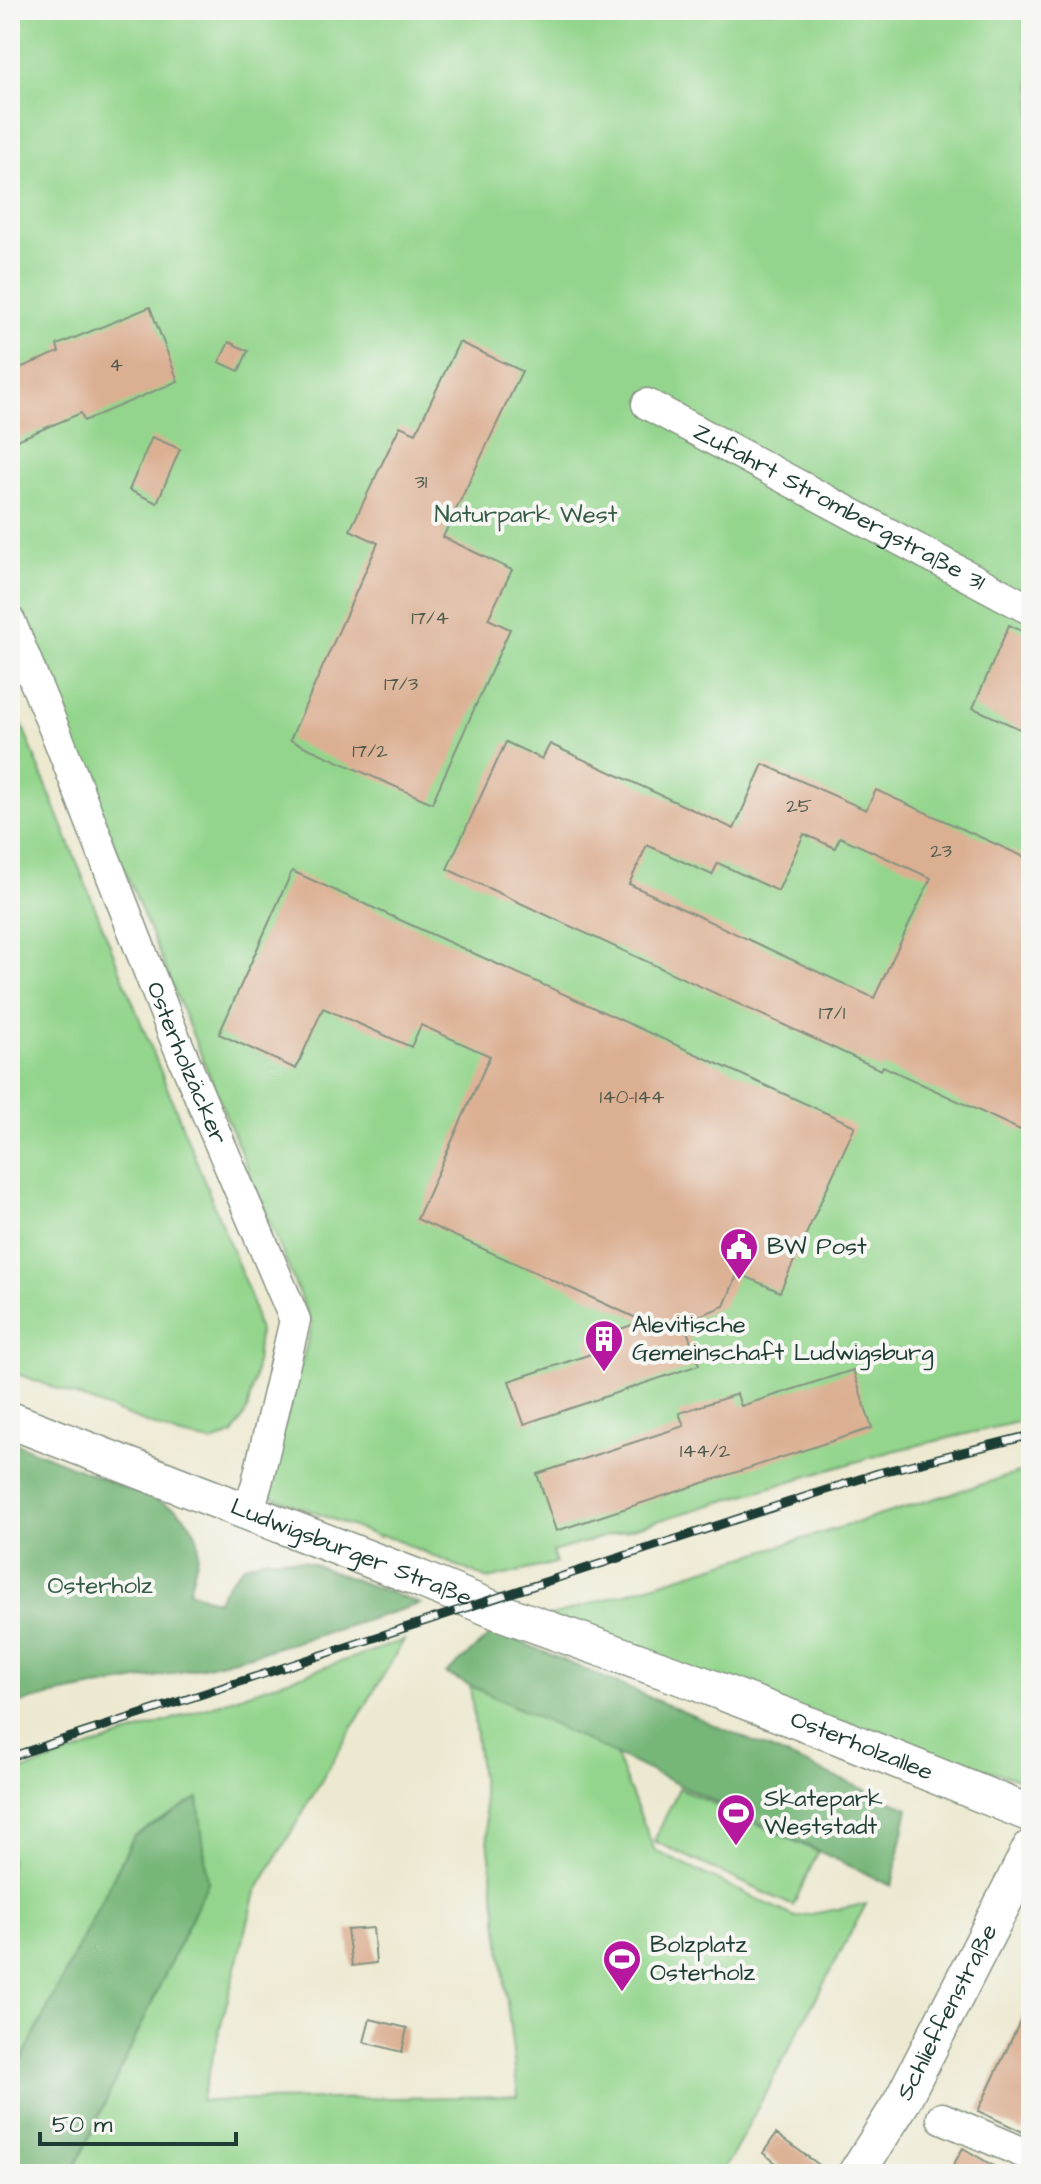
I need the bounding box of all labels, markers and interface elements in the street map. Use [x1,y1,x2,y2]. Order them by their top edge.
house number: 4 [109,351,123,379]
street label: Zufahrt Strombergstraße 31 [687,415,991,599]
house number: 31 [415,468,428,496]
park label: Naturpark West [435,498,618,532]
house number: 17/4 [411,604,449,632]
house number: 17/3 [384,670,418,698]
house number: 17/2 [352,737,388,765]
house number: 25 [786,792,812,820]
house number: 23 [930,837,952,865]
street label: Osterholzäcker [137,977,235,1150]
house number: 17/1 [819,999,846,1027]
house number: 140-144 [600,1083,665,1111]
public building icon: BW Post [718,1226,760,1281]
place label: BW Post [767,1230,867,1264]
place label: Alevitische Gemeinschaft Ludwigsburg [632,1308,934,1371]
building icon: Alevitische Gemeinschaft Ludwigsburg [583,1318,625,1373]
house number: 144/2 [680,1437,731,1465]
street label: Ludwigsburger Straße [226,1490,477,1615]
park label: Osterholz [47,1569,153,1603]
street label: Osterholzallee [785,1702,938,1790]
place label: Skatepark Weststadt [764,1782,883,1844]
sports icon: Skatepark Weststadt [715,1792,757,1847]
street label: Schlieffenstraße [888,1918,1006,2106]
place label: Bolzplatz Osterholz [650,1928,755,1990]
sports icon: Bolzplatz Osterholz [601,1938,643,1993]
scale bar [40,2096,236,2146]
text: 50 m [52,2108,113,2142]

